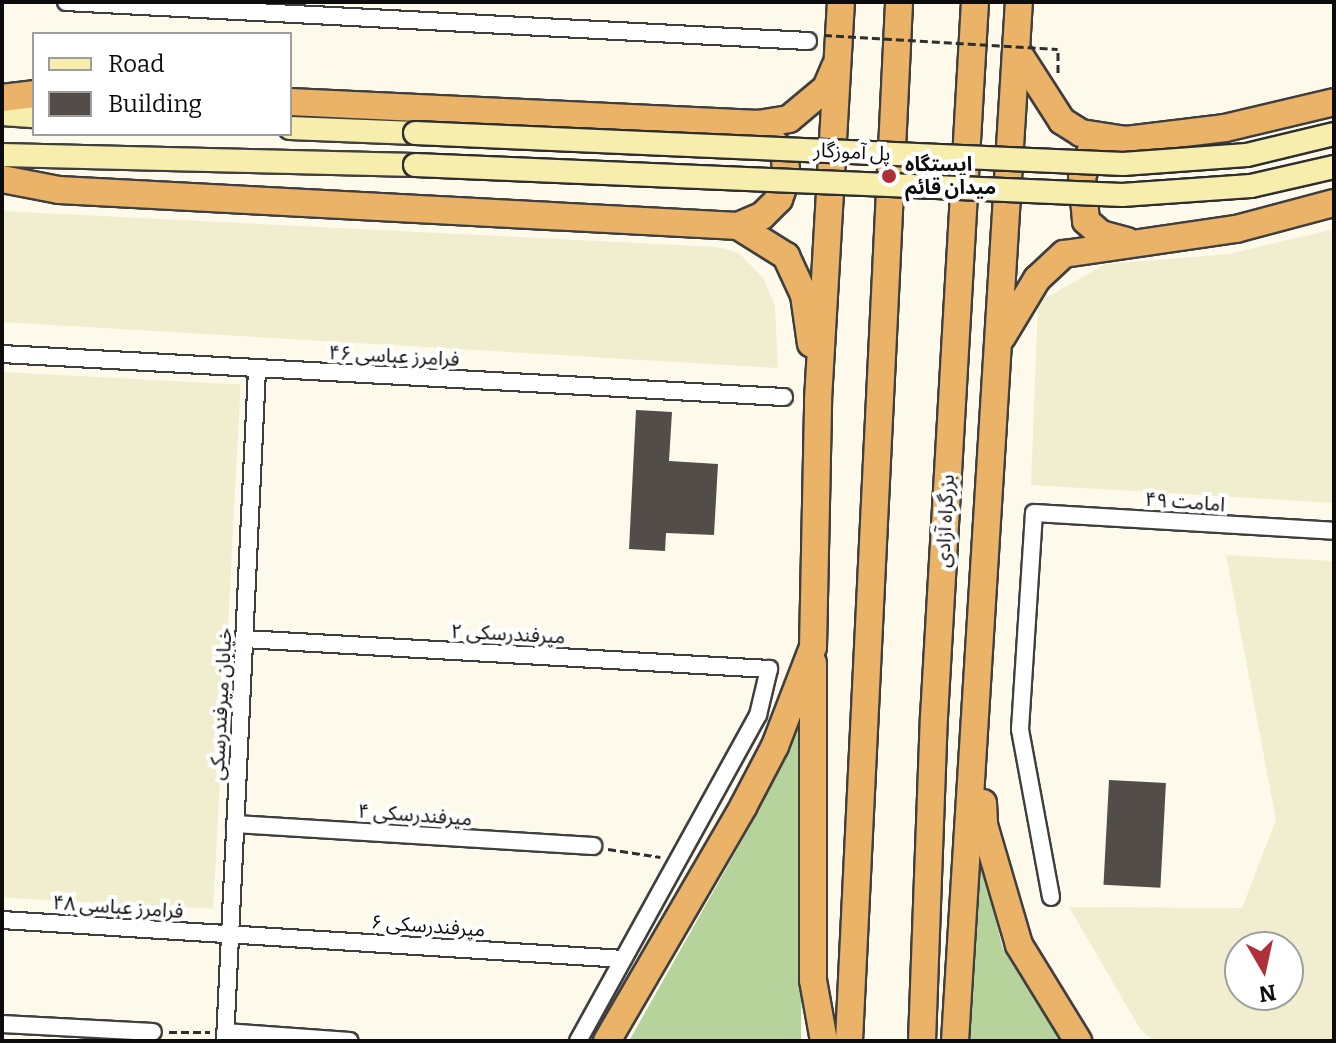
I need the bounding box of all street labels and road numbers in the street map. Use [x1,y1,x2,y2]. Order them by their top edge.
street label: پل آموزگار [813,138,891,166]
street label: فرامرز عباسی ۴۶ [328,341,460,371]
street label: بزرگراه آزادی [931,474,959,568]
street label: امامت ۴۹ [1144,487,1226,517]
street label: میرفندرسکی ۲ [450,619,566,649]
street label: خیابان میرفندرسکی [205,627,237,781]
street label: میرفندرسکی ۴ [357,799,473,831]
street label: فرامرز عباسی ۴۸ [52,890,184,924]
street label: میرفندرسکی ۶ [370,910,486,942]

